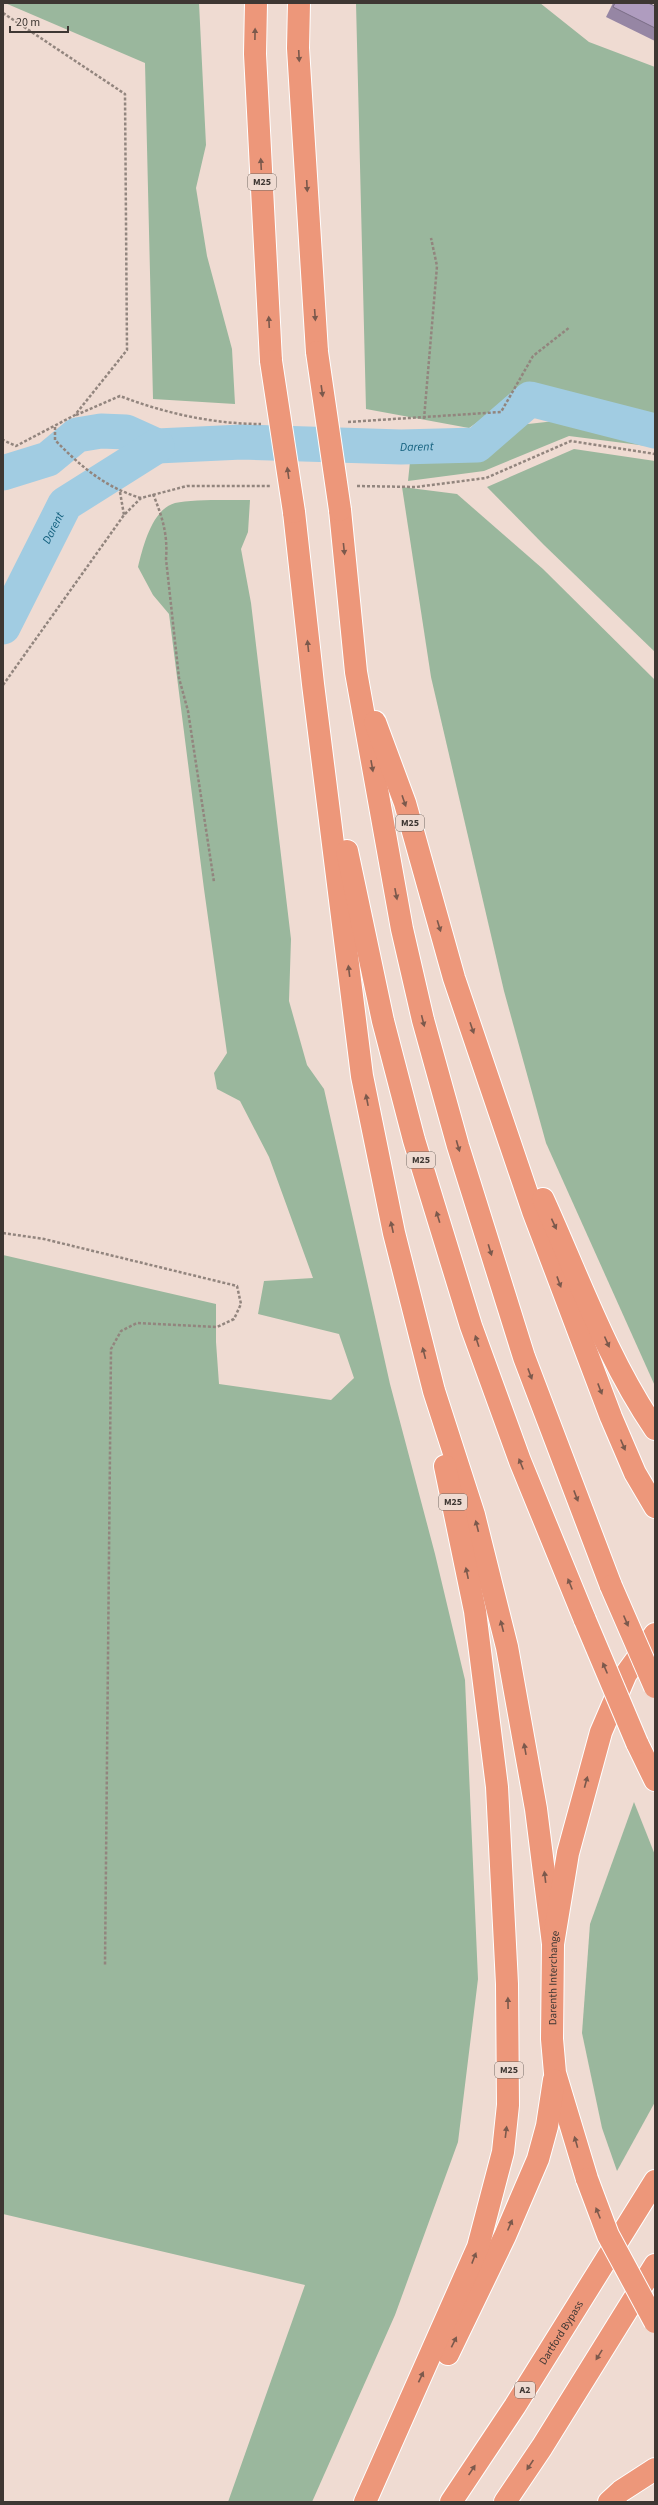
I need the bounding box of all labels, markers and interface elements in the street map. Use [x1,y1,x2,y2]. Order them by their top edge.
scale bar [10,8,68,34]
text: 20 m [16,14,40,31]
one-way arrow [252,27,258,40]
one-way arrow [295,50,302,62]
one-way arrow [257,158,264,170]
road number: M25 [248,174,276,190]
one-way arrow [303,180,310,192]
one-way arrow [311,309,318,321]
one-way arrow [266,315,272,328]
one-way arrow [319,385,325,397]
water label: Darent [400,438,435,456]
one-way arrow [285,467,291,479]
water label: Darent [38,508,69,547]
one-way arrow [340,543,347,555]
one-way arrow [305,640,312,652]
one-way arrow [370,760,376,772]
one-way arrow [401,795,407,807]
road number: M25 [396,815,424,831]
one-way arrow [393,888,399,900]
one-way arrow [436,920,442,932]
one-way arrow [346,965,352,977]
one-way arrow [421,1014,427,1027]
one-way arrow [469,1022,475,1034]
one-way arrow [363,1094,369,1106]
one-way arrow [455,1140,461,1152]
road number: M25 [407,1152,435,1168]
one-way arrow [435,1211,441,1223]
one-way arrow [551,1218,557,1229]
one-way arrow [389,1221,395,1234]
one-way arrow [487,1244,493,1256]
one-way arrow [557,1276,563,1288]
one-way arrow [474,1335,480,1347]
one-way arrow [604,1337,610,1348]
one-way arrow [421,1347,427,1359]
one-way arrow [528,1368,534,1380]
one-way arrow [598,1383,604,1395]
one-way arrow [620,1440,626,1451]
one-way arrow [518,1457,524,1469]
one-way arrow [573,1490,579,1502]
road number: M25 [439,1494,467,1510]
one-way arrow [474,1520,480,1532]
one-way arrow [464,1567,470,1579]
one-way arrow [567,1579,573,1590]
one-way arrow [624,1616,630,1628]
one-way arrow [498,1620,504,1632]
one-way arrow [602,1663,608,1674]
one-way arrow [522,1743,528,1755]
one-way arrow [583,1776,589,1788]
one-way arrow [542,1871,548,1883]
street label: Darenth Interchange [545,1929,563,2025]
one-way arrow [505,1996,511,2009]
road number: M25 [495,2062,523,2078]
one-way arrow [503,2126,509,2138]
one-way arrow [573,2136,579,2148]
one-way arrow [595,2206,601,2218]
one-way arrow [507,2219,513,2230]
one-way arrow [471,2253,477,2264]
street label: Dartford Bypass [535,2297,587,2367]
one-way arrow [451,2336,457,2347]
one-way arrow [596,2349,603,2361]
one-way arrow [418,2371,424,2382]
road number: A2 [515,2382,535,2398]
one-way arrow [526,2460,534,2470]
one-way arrow [469,2464,476,2475]

